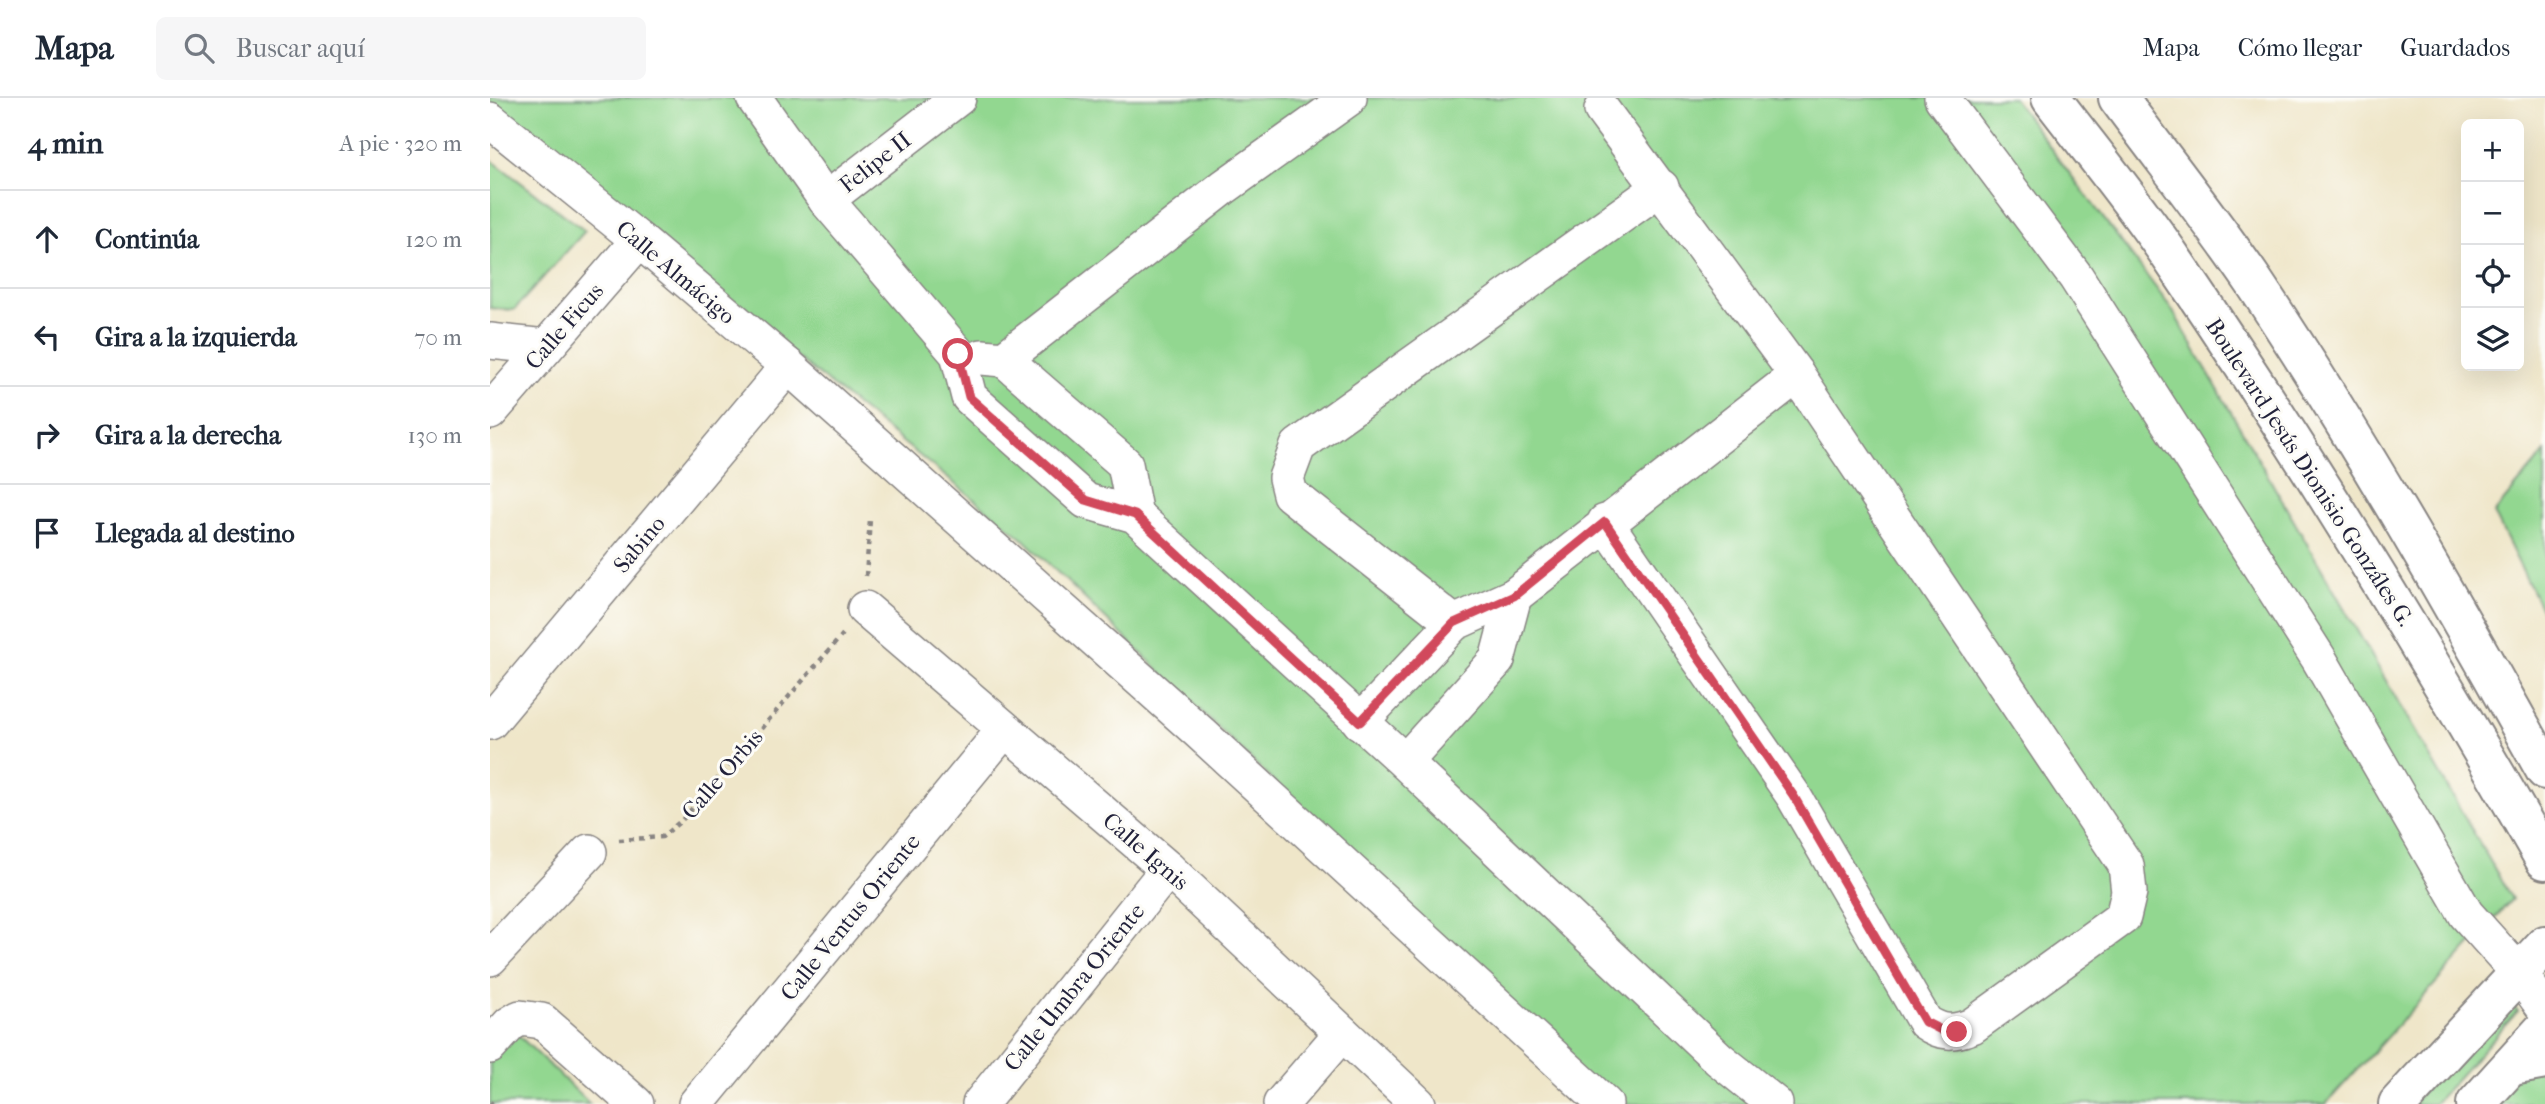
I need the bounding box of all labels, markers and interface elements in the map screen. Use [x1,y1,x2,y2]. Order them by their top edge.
search box [156,17,646,80]
text: Mapa [35,29,114,68]
icon: search [180,29,218,67]
text: Buscar aquí [236,33,365,64]
text: Mapa [2142,34,2200,62]
text: Cómo llegar [2238,34,2362,62]
text: Guardados [2400,34,2510,62]
map controls [2461,119,2524,371]
button: + [2461,119,2524,182]
text: 4 min [28,126,103,161]
street label: Felipe II [834,126,916,199]
text: A pie · 320 m [339,130,462,157]
button: − [2461,182,2524,245]
street label: Calle Almácigo [611,215,741,330]
icon: ahead [28,220,66,258]
text: Continúa [95,224,199,255]
text: 120 m [405,226,462,253]
button: locate [2461,245,2524,308]
street label: Calle Ficus [520,278,609,375]
button: layers [2461,308,2524,371]
street label: Boulevard Jesús Dionisio Gonzáles G. [2200,313,2419,631]
icon: left [28,318,66,356]
text: Gira a la izquierda [95,322,297,353]
text: 70 m [414,324,462,351]
route start [942,338,973,369]
icon: right [28,416,66,454]
text: Gira a la derecha [95,420,281,451]
text: 130 m [408,422,462,449]
street label: Sabino [608,510,671,578]
icon: arrive [28,514,66,552]
text: Llegada al destino [95,518,295,549]
street label: Calle Orbis [676,724,769,825]
street label: Calle Ignis [1097,807,1194,896]
street label: Calle Ventus Oriente [775,829,926,1006]
street label: Calle Umbra Oriente [998,898,1150,1077]
route end [1941,1016,1972,1047]

